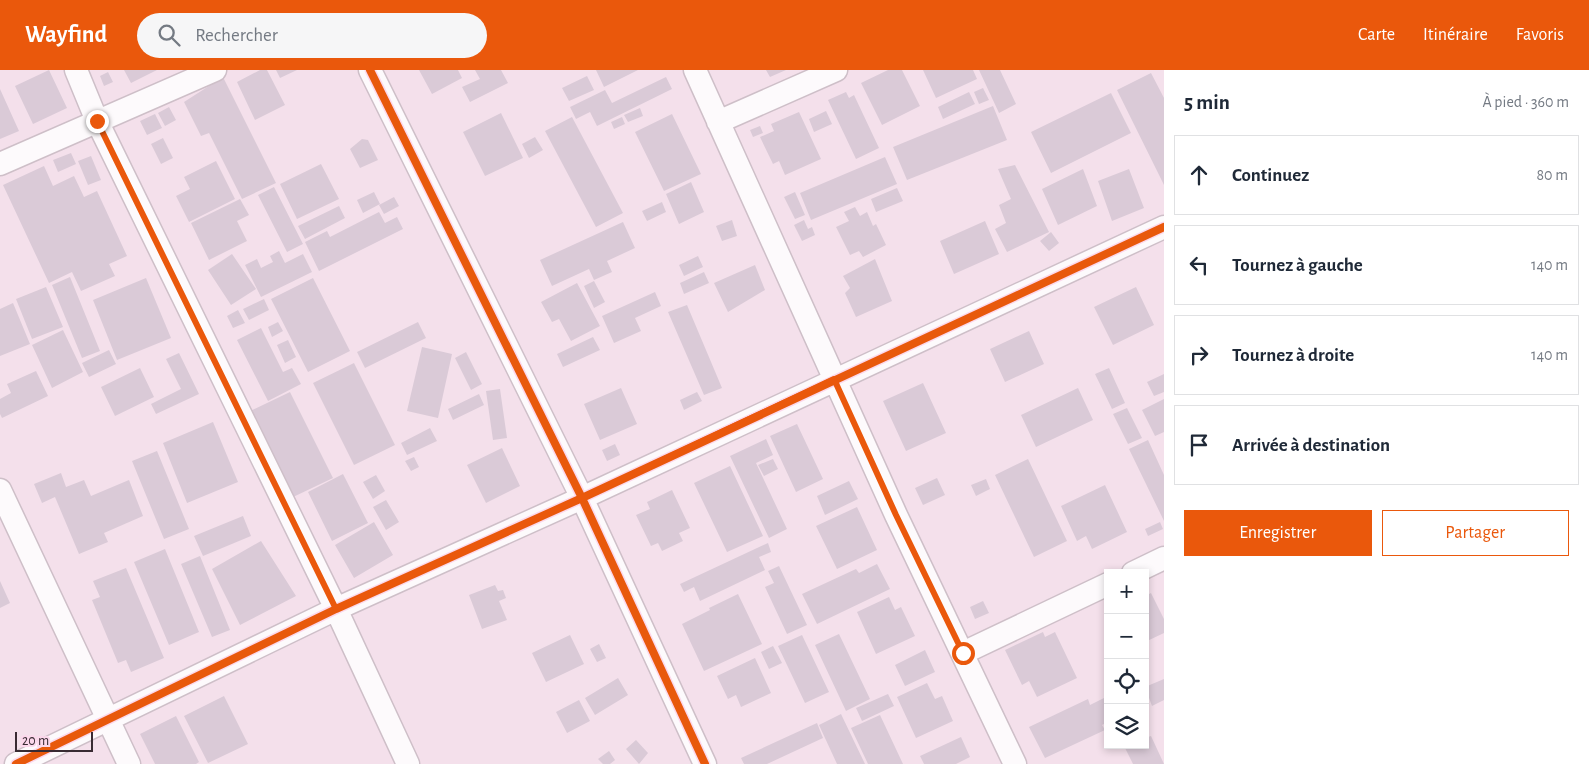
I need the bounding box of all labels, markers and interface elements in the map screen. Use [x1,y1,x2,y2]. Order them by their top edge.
search box [137,13,487,58]
icon: search [155,21,183,49]
text: Wayfind [25,23,107,47]
text: Rechercher [195,26,278,45]
text: Carte [1358,26,1395,44]
text: Itinéraire [1423,26,1488,44]
text: Favoris [1516,26,1564,44]
text: 5 min [1184,92,1230,113]
text: À pied · 360 m [1482,94,1569,110]
route end [86,110,109,133]
icon: ahead [1185,161,1213,189]
text: Continuez [1232,166,1309,185]
text: 80 m [1537,167,1568,183]
icon: left [1185,251,1213,279]
text: Tournez à gauche [1232,256,1363,275]
text: 140 m [1531,257,1568,273]
icon: right [1185,341,1213,369]
text: Tournez à droite [1232,346,1354,365]
text: 140 m [1531,347,1568,363]
icon: arrive [1185,431,1213,459]
text: Arrivée à destination [1232,436,1390,455]
button: Enregistrer [1184,510,1372,556]
button: Partager [1382,510,1569,556]
map controls [1104,569,1149,749]
button: + [1104,569,1149,614]
button: − [1104,614,1149,659]
route start [952,642,975,665]
button: locate [1104,659,1149,704]
button: layers [1104,704,1149,749]
scale bar [15,729,92,752]
text: 20 m [22,734,49,748]

